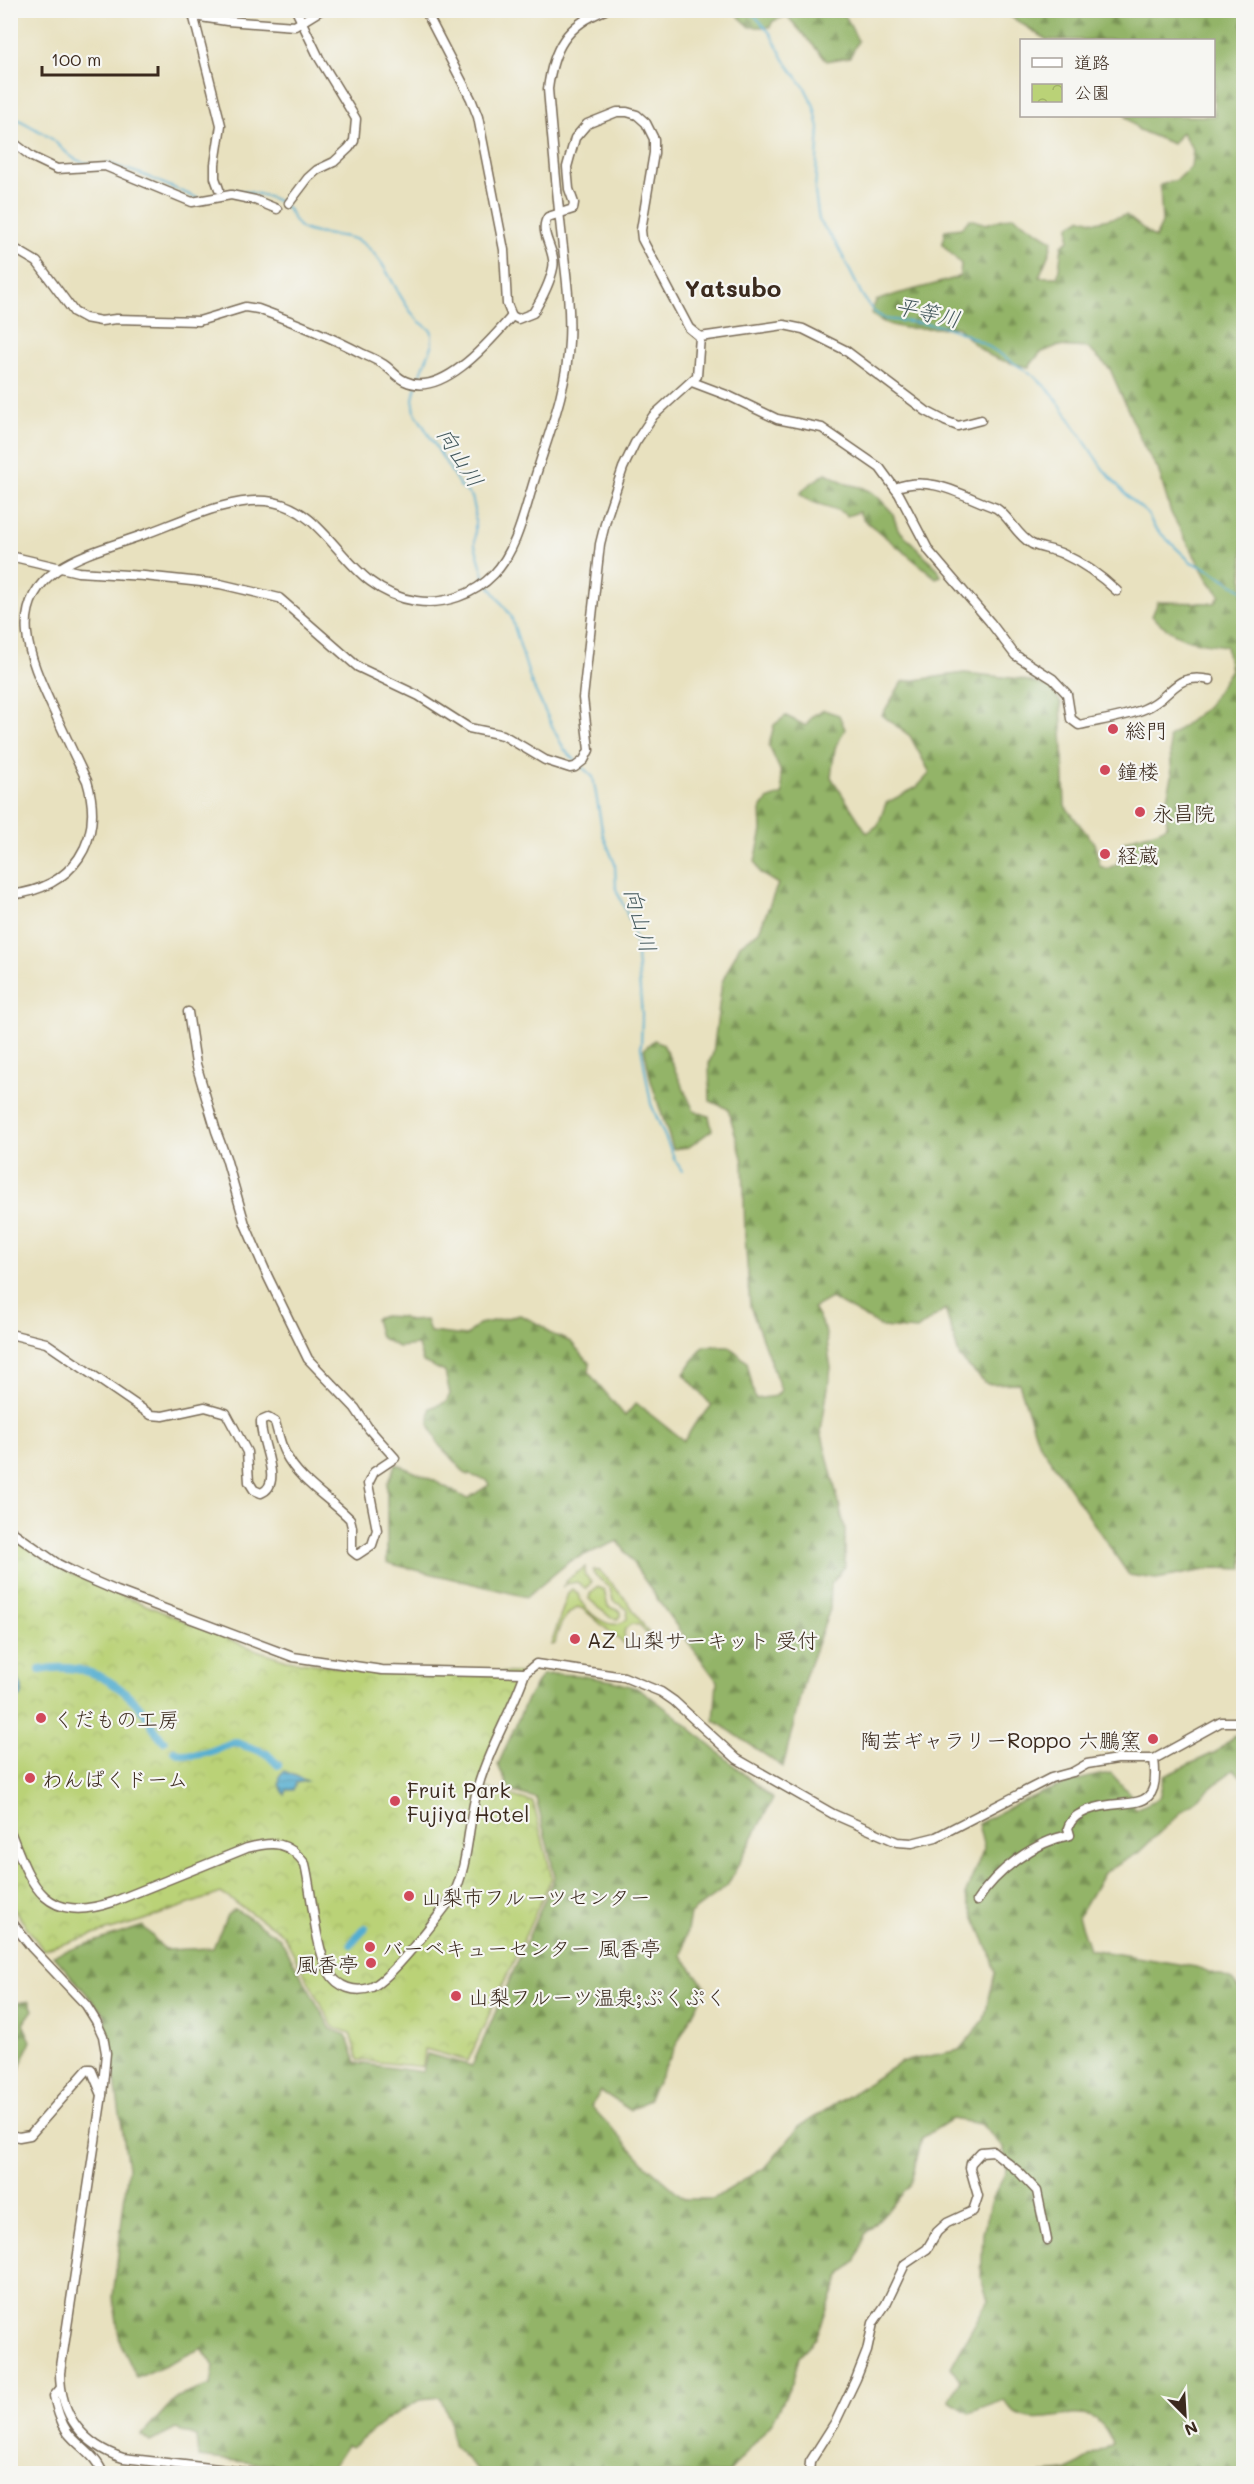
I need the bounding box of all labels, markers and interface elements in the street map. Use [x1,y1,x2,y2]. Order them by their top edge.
scale bar [42,39,158,77]
legend [1020,39,1215,117]
text: 100 m [51,47,101,71]
text: 道路 [1074,50,1110,74]
text: 公園 [1074,80,1110,104]
district label: Yatsubo [685,272,781,303]
water label: 平等川 [893,290,963,334]
water label: 向山川 [431,421,491,493]
place label: 総門 [1125,716,1167,743]
marker: 総門 [1106,722,1120,736]
place label: 鐘楼 [1117,757,1159,784]
marker: 鐘楼 [1098,763,1112,777]
place label: 永昌院 [1152,799,1215,826]
marker: 永昌院 [1133,805,1147,819]
place label: 経蔵 [1117,841,1159,868]
marker: 経蔵 [1098,847,1112,861]
water label: 向山川 [618,884,664,956]
place label: AZ 山梨サーキット 受付 [587,1626,818,1653]
marker: AZ 山梨サーキット 受付 [568,1632,582,1646]
place label: くだもの工房 [53,1705,179,1732]
marker: くだもの工房 [34,1711,48,1725]
place label: 陶芸ギャラリーRoppo 六鵬窯 [860,1726,1141,1753]
marker: 陶芸ギャラリーRoppo 六鵬窯 [1146,1732,1160,1746]
place label: わんぱくドーム [42,1765,188,1792]
marker: わんぱくドーム [23,1771,37,1785]
place label: Fruit Park Fujiya Hotel [407,1776,529,1827]
marker: Fruit Park Fujiya Hotel [388,1794,402,1808]
place label: 山梨市フルーツセンター [421,1883,651,1910]
marker: 山梨市フルーツセンター [402,1889,416,1903]
place label: バーベキューセンター 風香亭 [382,1934,661,1961]
marker: バーベキューセンター 風香亭 [363,1940,377,1954]
place label: 風香亭 [296,1950,359,1977]
marker: 風香亭 [364,1956,378,1970]
place label: 山梨フルーツ温泉;ぷくぷく [468,1983,727,2010]
marker: 山梨フルーツ温泉;ぷくぷく [449,1989,463,2003]
north arrow [1155,2385,1215,2445]
text: N [1181,2417,1201,2441]

